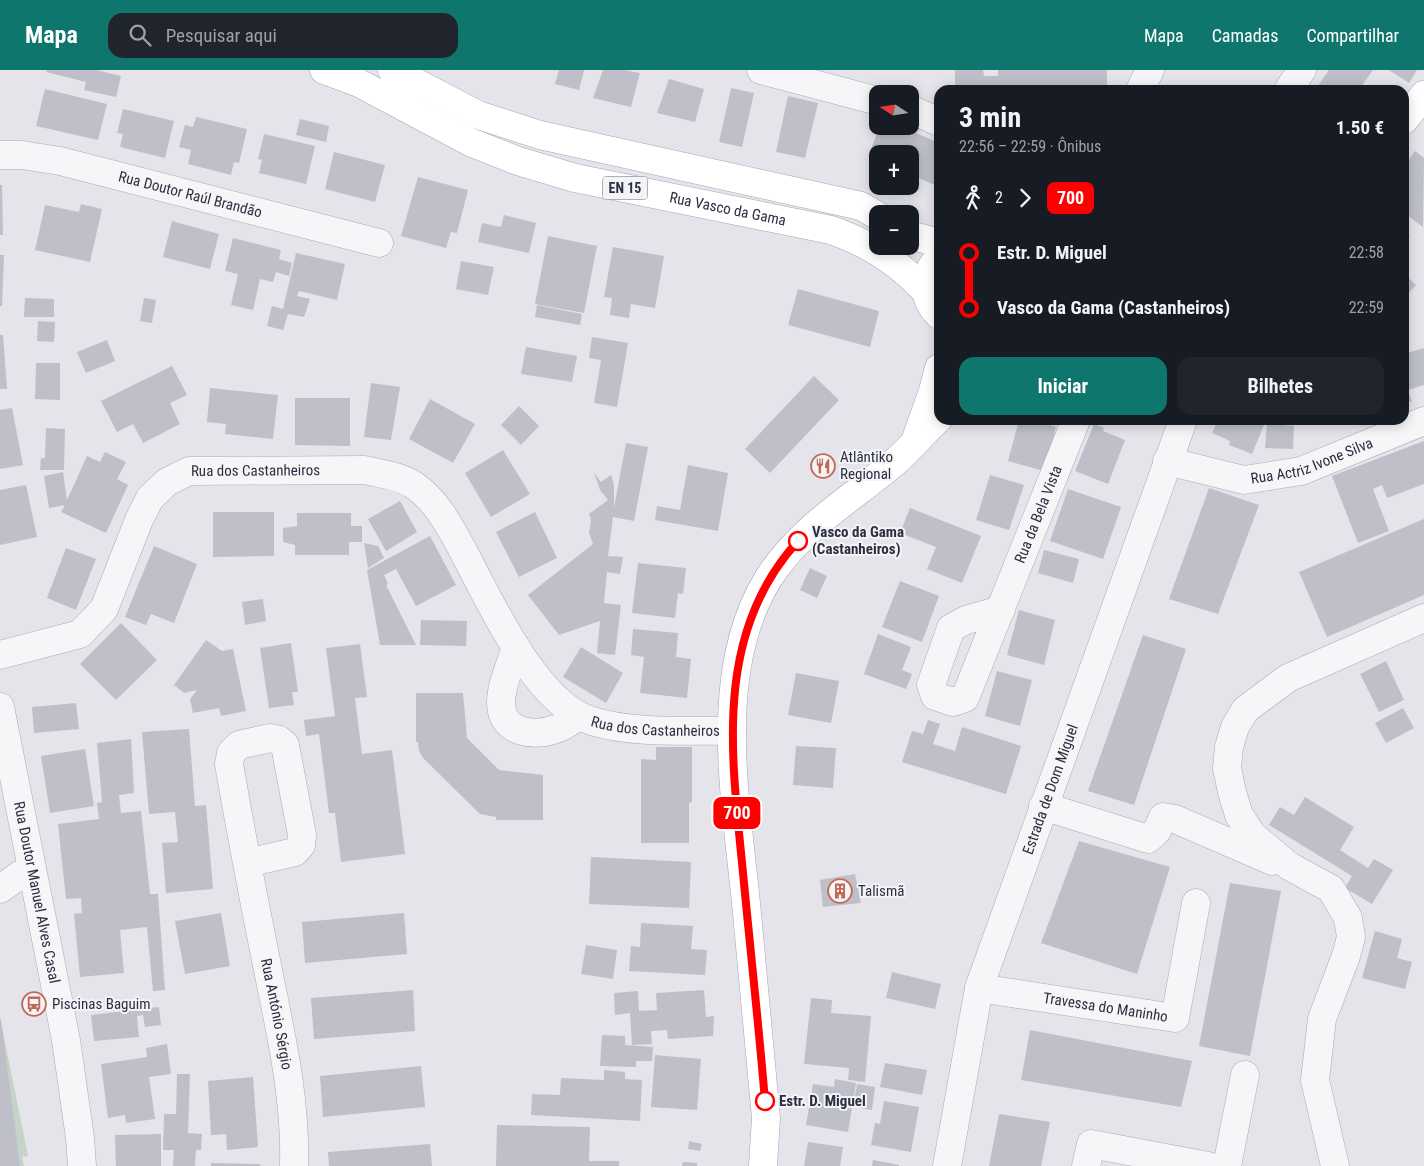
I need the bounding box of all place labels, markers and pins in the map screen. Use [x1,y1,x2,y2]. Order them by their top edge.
place label: Atlântiko Regional [840,448,893,483]
restaurant icon: Atlântiko Regional [810,453,836,479]
place label: Vasco da Gama (Castanheiros) [812,523,904,558]
marker: Vasco da Gama (Castanheiros) [788,531,808,551]
building icon: Talismã [827,878,853,904]
place label: Talismã [858,882,904,900]
bus stop icon: Piscinas Baguim [21,991,47,1017]
place label: Piscinas Baguim [52,995,150,1013]
marker: Estr. D. Miguel [755,1091,775,1111]
place label: Estr. D. Miguel [779,1092,866,1110]

